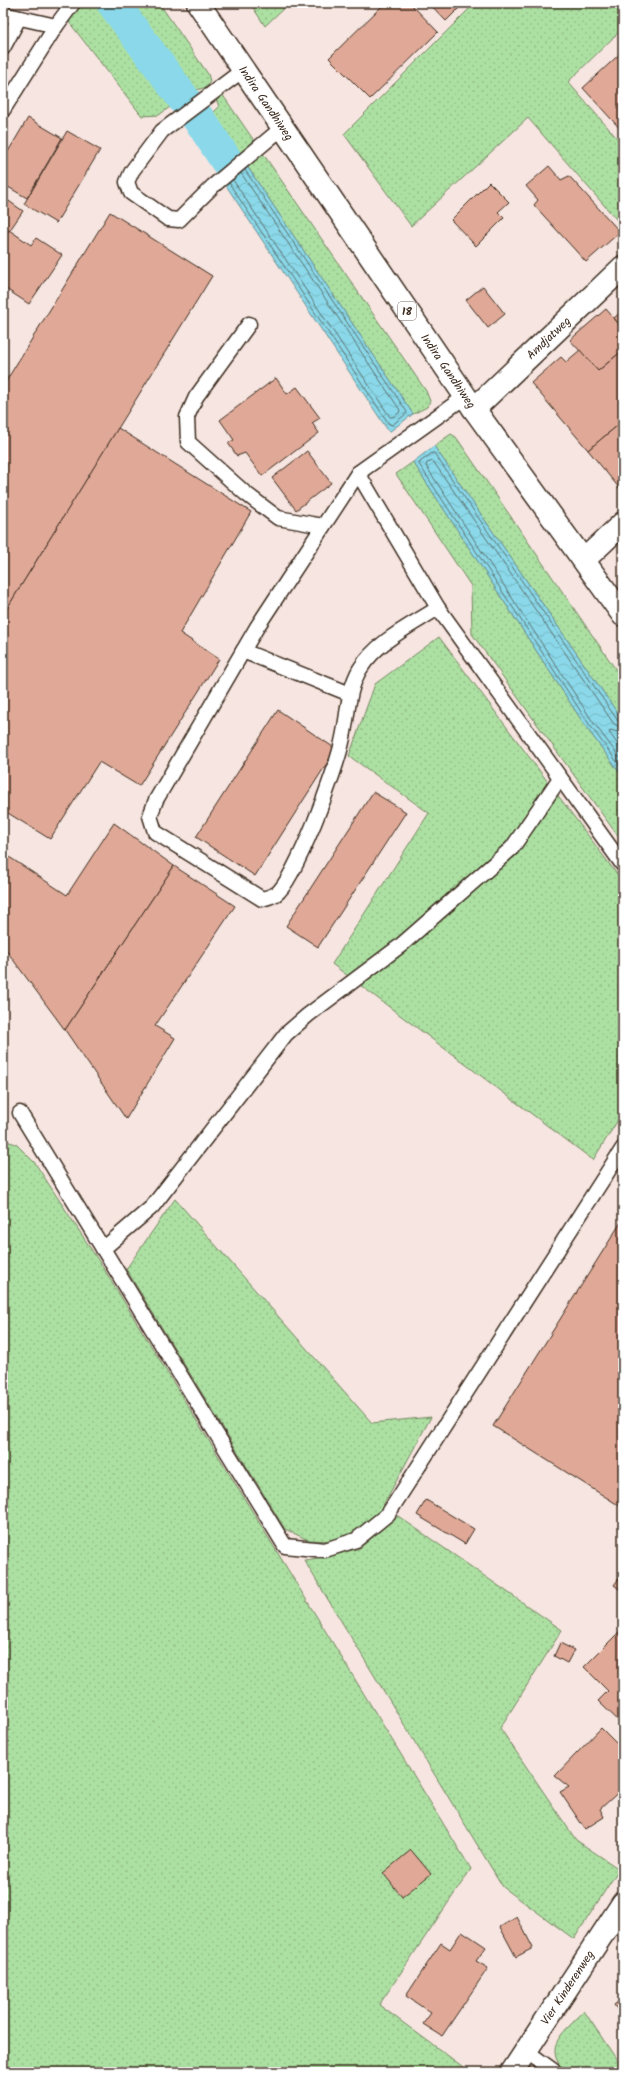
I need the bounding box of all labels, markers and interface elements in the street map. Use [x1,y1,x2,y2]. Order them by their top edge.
street label: Indira Gandhiweg [233,62,298,145]
road number: 18 [398,302,416,320]
street label: Amdjatweg [522,312,576,364]
street label: Indira Gandhiweg [415,330,480,413]
street label: Vier Kinderenweg [536,1946,600,2029]

